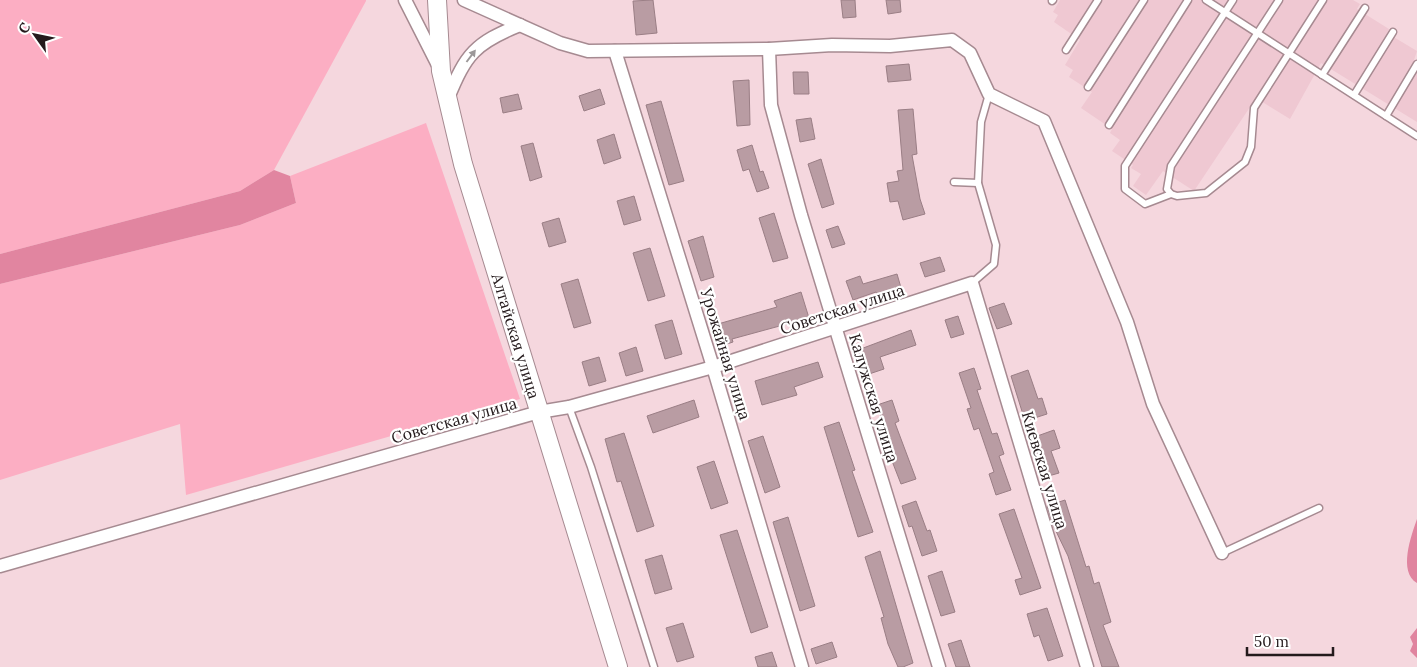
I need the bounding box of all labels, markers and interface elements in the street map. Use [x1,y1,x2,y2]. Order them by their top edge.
north arrow [10,10,60,60]
text: С [14,19,34,37]
one-way arrow [466,49,476,63]
street label: Алтайская улица [487,270,545,401]
street label: Советская улица [777,279,907,339]
street label: Урожайная улица [696,285,756,422]
street label: Калужская улица [845,331,903,465]
street label: Советская улица [389,393,519,447]
street label: Киевская улица [1018,409,1072,531]
scale bar [1247,624,1333,656]
text: 50 m [1254,632,1289,651]

